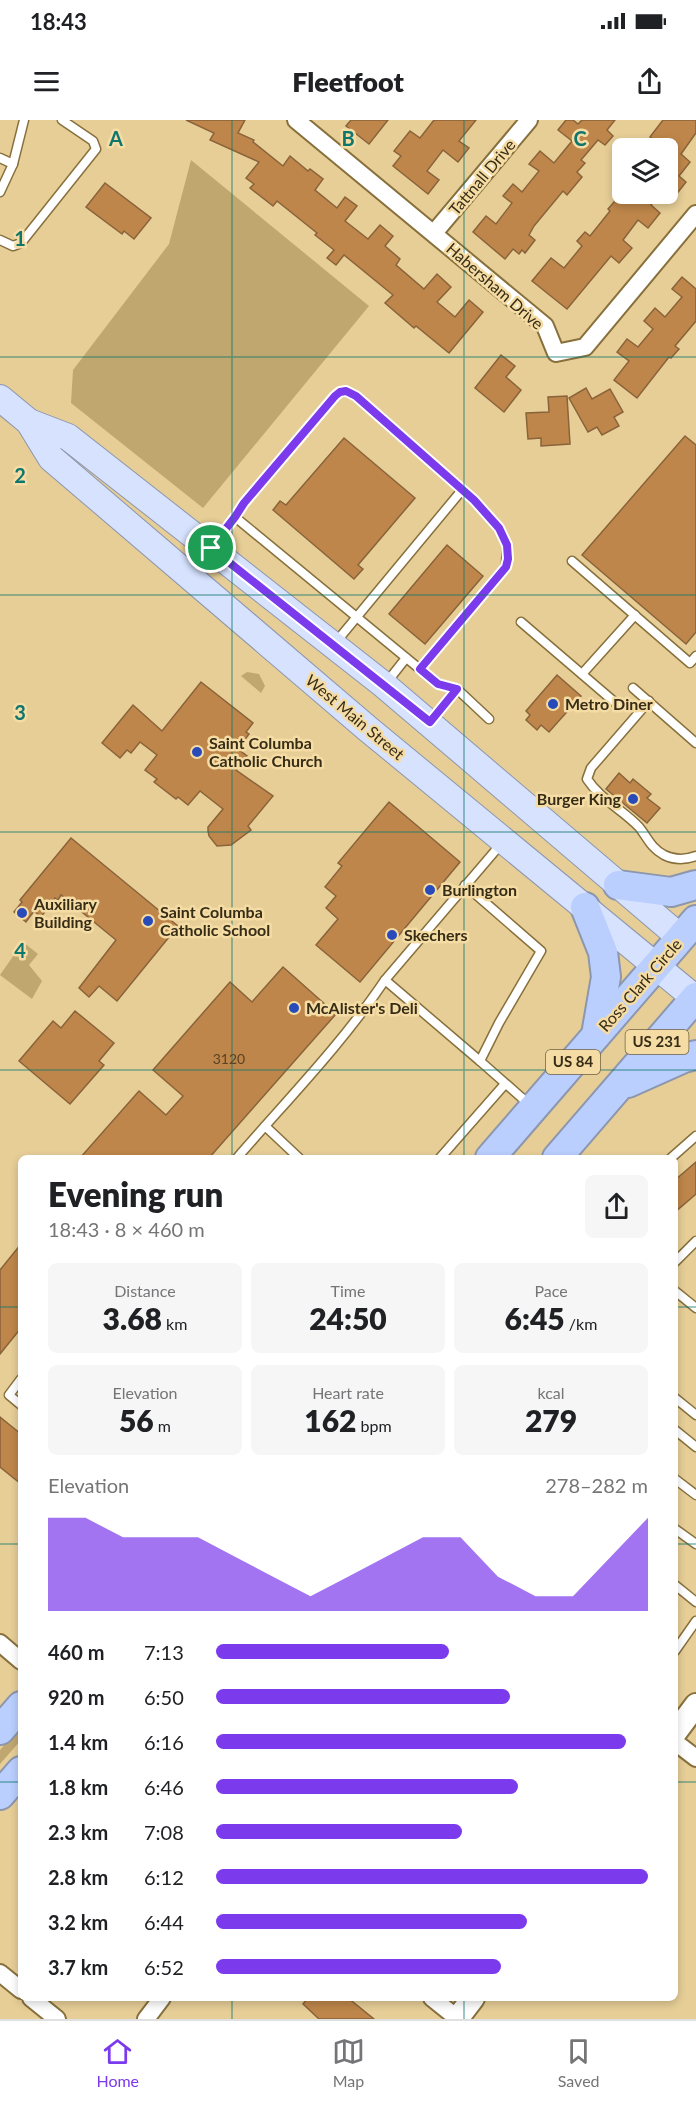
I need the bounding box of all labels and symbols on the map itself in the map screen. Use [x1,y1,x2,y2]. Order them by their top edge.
text: A [108,126,123,150]
text: B [341,126,355,150]
text: C [573,126,587,150]
street label: Tattnall Drive [444,135,519,218]
text: 1 [14,226,26,250]
street label: Habersham Drive [443,238,548,333]
text: 2 [14,463,26,487]
pin [185,522,236,573]
street label: West Main Street [302,670,409,763]
place label: Metro Diner [565,694,653,713]
marker: Metro Diner [546,697,560,711]
text: 3 [14,700,26,724]
place label: Saint Columba Catholic Church [209,733,323,770]
marker: Saint Columba Catholic Church [190,745,204,759]
place label: Burger King [537,789,622,808]
marker: Burger King [626,792,640,806]
place label: Burlington [442,880,517,899]
marker: Burlington [423,883,437,897]
place label: Auxiliary Building [33,894,97,931]
place label: Saint Columba Catholic School [160,902,270,939]
marker: Auxiliary Building [15,906,29,920]
marker: Saint Columba Catholic School [141,914,155,928]
place label: Skechers [404,925,468,944]
marker: Skechers [385,928,399,942]
street label: Ross Clark Circle [594,934,685,1035]
text: 4 [14,938,26,962]
place label: McAlister's Deli [306,998,418,1017]
marker: McAlister's Deli [287,1001,301,1015]
road number: US 231 [626,1030,688,1054]
house number: 3120 [213,1050,245,1067]
road number: US 84 [546,1050,600,1074]

